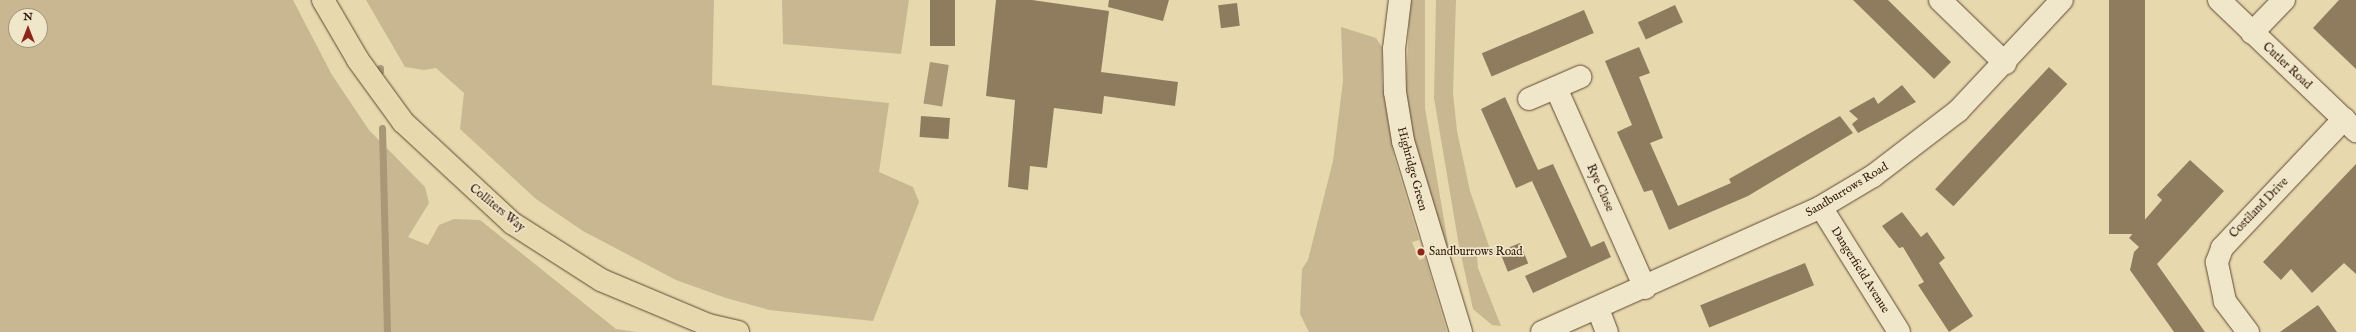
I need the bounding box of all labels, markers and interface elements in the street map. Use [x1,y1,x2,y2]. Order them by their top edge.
north arrow [8,8,48,48]
text: N [23,10,33,24]
street label: Cutler Road [2259,40,2315,92]
street label: Highridge Green [1394,125,1430,213]
street label: Sandburrows Road [1803,160,1891,220]
street label: Rye Close [1583,162,1617,214]
street label: Costiland Drive [2227,175,2291,241]
street label: Colliters Way [466,181,528,235]
street label: Dangerfield Avenue [1828,224,1892,316]
place label: Sandburrows Road [1429,245,1523,259]
marker: Sandburrows Road [1416,247,1426,257]

